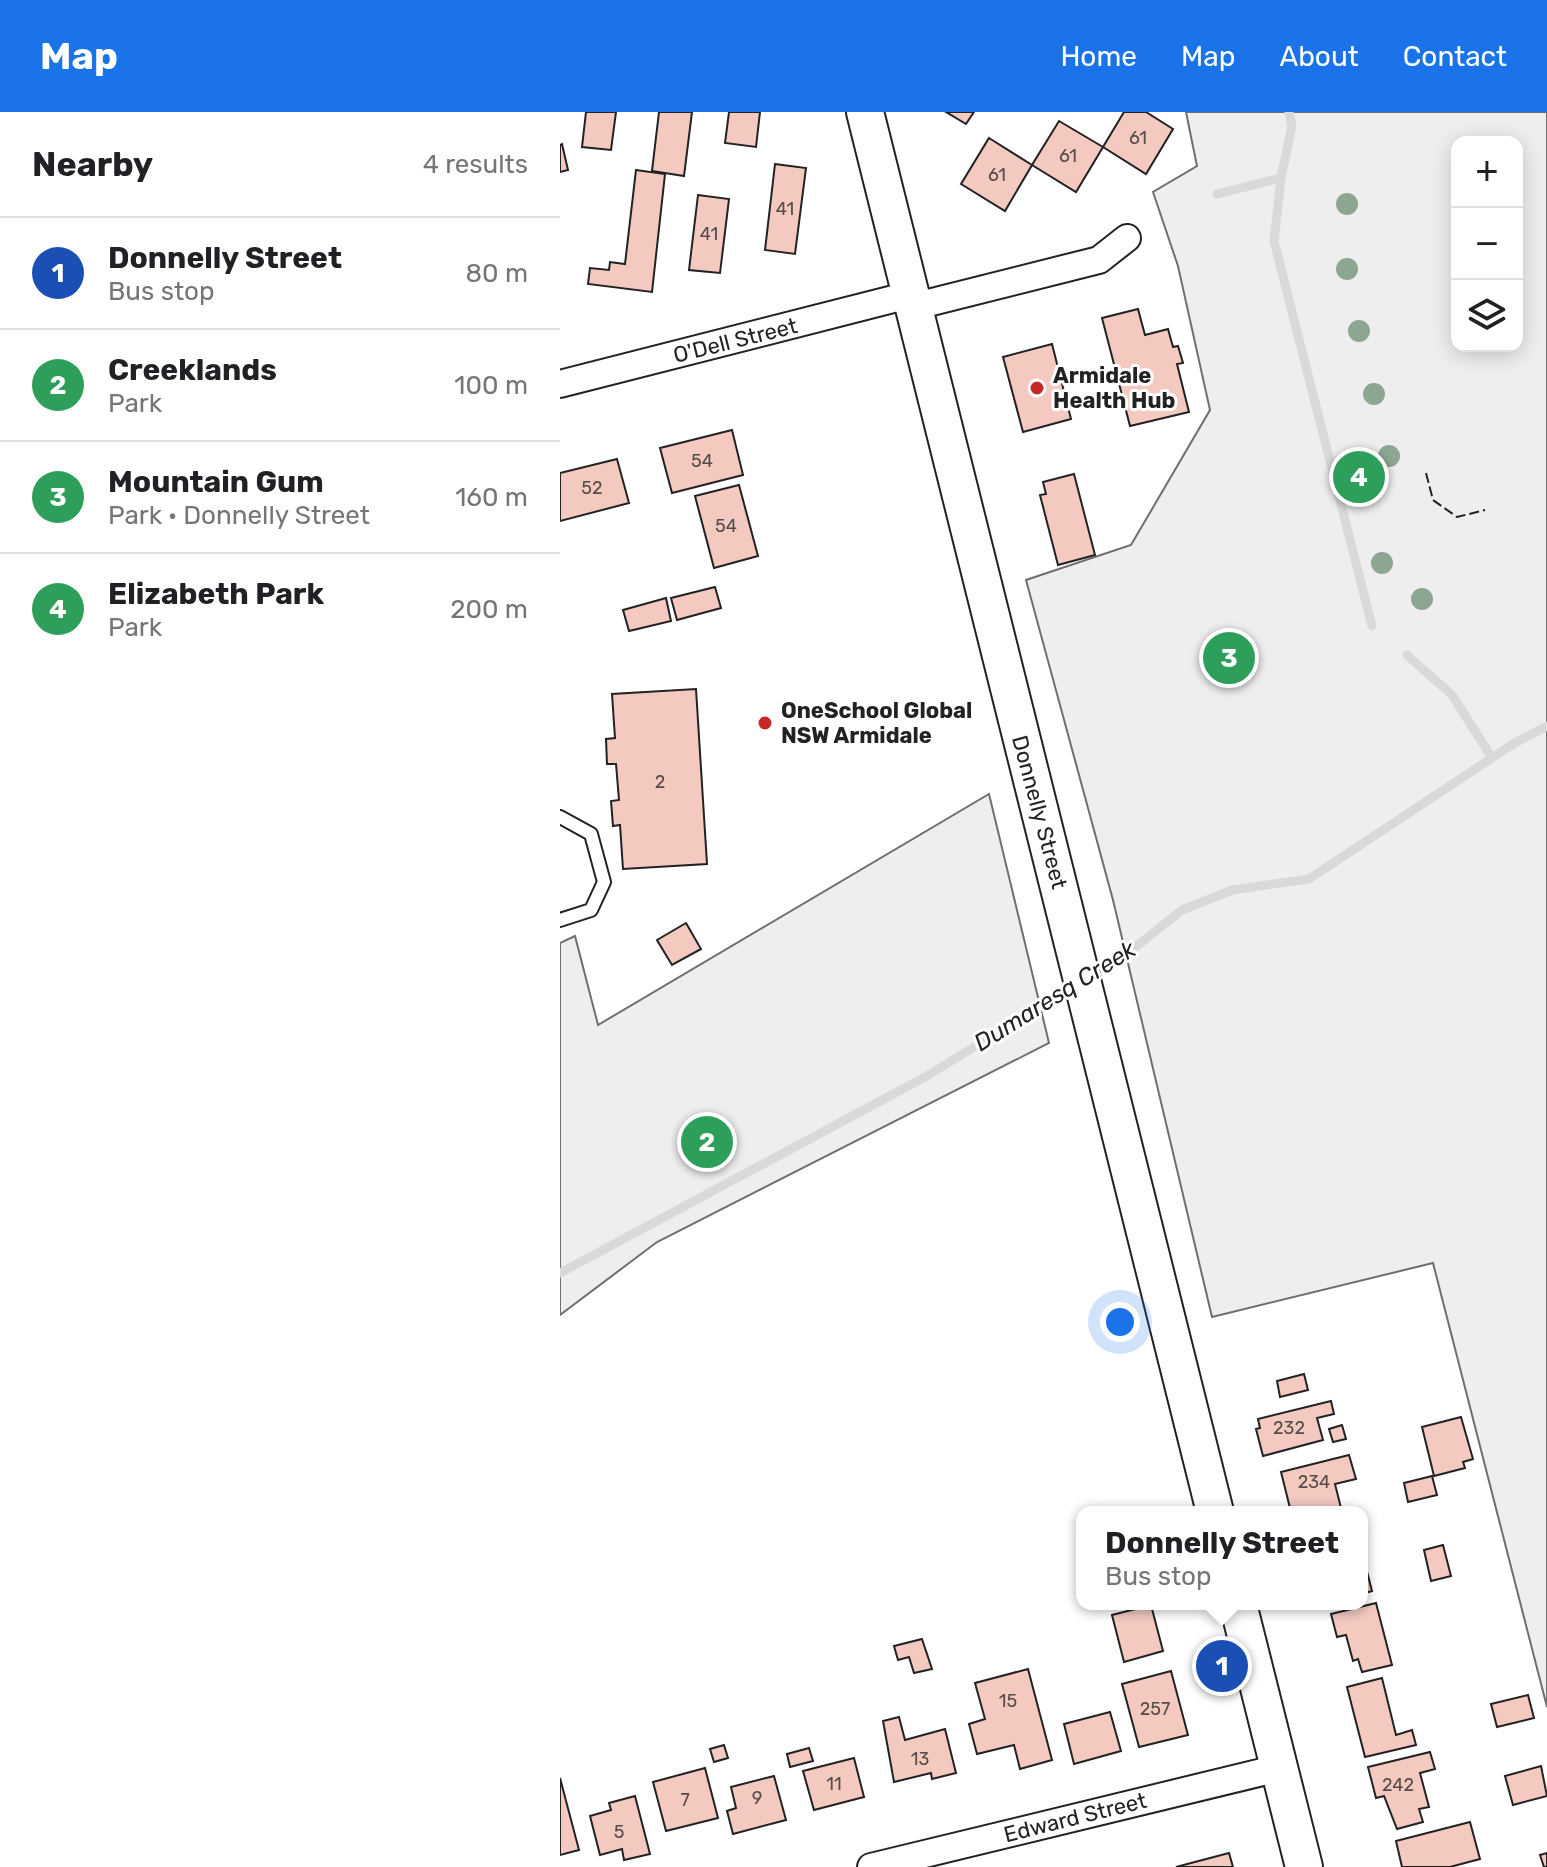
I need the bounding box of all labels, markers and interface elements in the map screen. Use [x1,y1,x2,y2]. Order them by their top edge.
text: Map [40,33,118,79]
text: Home [1060,40,1137,73]
text: Map [1181,40,1235,73]
text: About [1279,40,1359,73]
text: Contact [1403,40,1507,73]
house number: 61 [1129,127,1147,149]
map controls [1451,136,1523,352]
button: + [1451,136,1523,208]
text: Nearby [32,144,153,185]
house number: 61 [1059,145,1077,167]
text: 4 results [423,149,528,180]
house number: 61 [988,164,1006,186]
house number: 41 [776,198,794,220]
button: − [1451,208,1523,280]
house number: 41 [700,223,718,245]
text: Donnelly Street [108,240,342,276]
text: 1 [52,258,64,289]
text: 80 m [465,258,528,289]
text: Bus stop [108,276,214,307]
button: layers [1451,280,1523,352]
street label: O'Dell Street [670,312,800,369]
text: Creeklands [108,352,277,388]
place label: Armidale Health Hub [1053,362,1175,414]
text: 2 [50,370,66,401]
text: 100 m [454,370,528,401]
marker: Armidale Health Hub [1028,379,1046,397]
text: Park [108,388,162,419]
pin: 4 [1333,447,1385,507]
house number: 54 [691,450,713,472]
text: Mountain Gum [108,464,324,500]
house number: 52 [581,477,603,499]
text: 3 [49,482,67,513]
text: 160 m [455,482,528,513]
text: Park · Donnelly Street [108,500,370,531]
house number: 54 [715,515,737,537]
text: Elizabeth Park [108,576,324,612]
text: 4 [49,594,67,625]
text: 200 m [450,594,528,625]
text: Park [108,612,162,643]
pin: 3 [1203,628,1255,688]
place label: OneSchool Global NSW Armidale [781,697,972,749]
marker: OneSchool Global NSW Armidale [756,714,774,732]
street label: Donnelly Street [1006,732,1073,892]
house number: 2 [655,771,665,793]
water label: Dumaresq Creek [969,935,1142,1057]
pin: 2 [681,1112,733,1172]
your location [1100,1302,1140,1342]
house number: 232 [1273,1417,1305,1439]
house number: 234 [1298,1471,1330,1493]
popup [1076,1506,1368,1610]
text: Donnelly Street [1105,1525,1339,1561]
text: Bus stop [1105,1561,1212,1592]
pin: 1 [1196,1636,1248,1696]
house number: 15 [999,1690,1017,1712]
house number: 257 [1140,1698,1170,1720]
house number: 13 [911,1748,929,1770]
house number: 11 [826,1773,842,1795]
house number: 242 [1382,1774,1414,1796]
house number: 9 [752,1787,762,1809]
street label: Edward Street [1001,1787,1150,1848]
house number: 7 [680,1789,690,1811]
house number: 5 [614,1821,624,1843]

